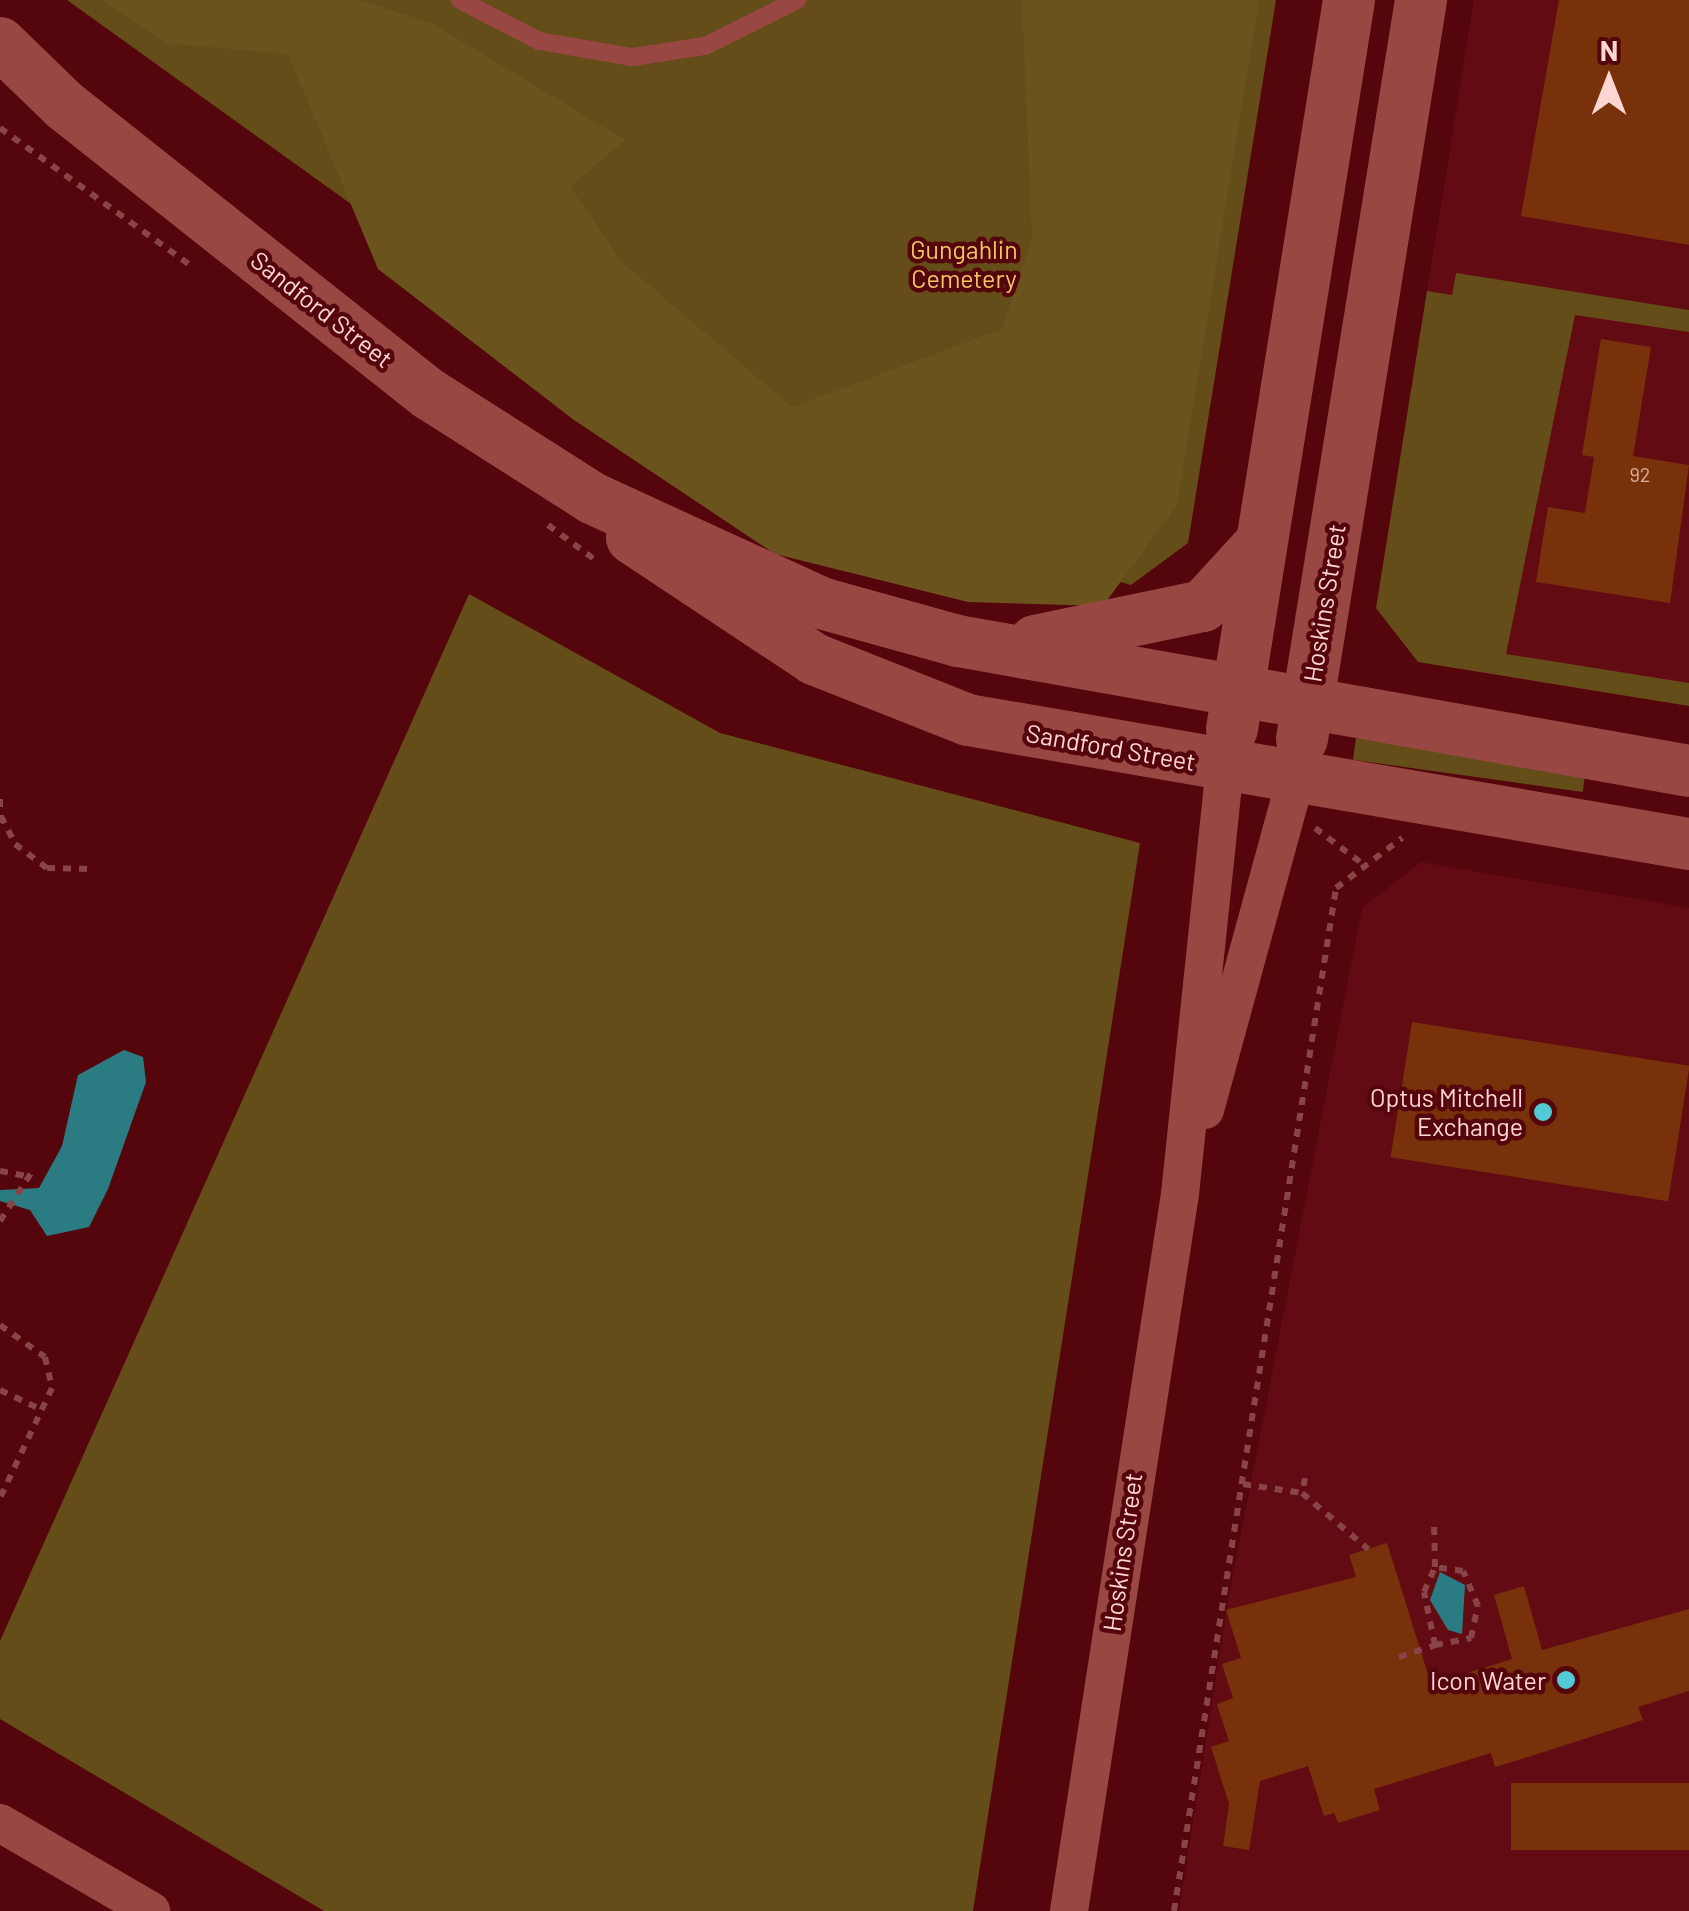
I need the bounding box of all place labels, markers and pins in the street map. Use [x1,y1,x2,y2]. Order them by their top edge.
place label: Optus Mitchell Exchange [1370,1083,1523,1142]
marker: Optus Mitchell Exchange [1532,1101,1554,1123]
place label: Icon Water [1430,1665,1546,1695]
marker: Icon Water [1555,1669,1577,1691]

